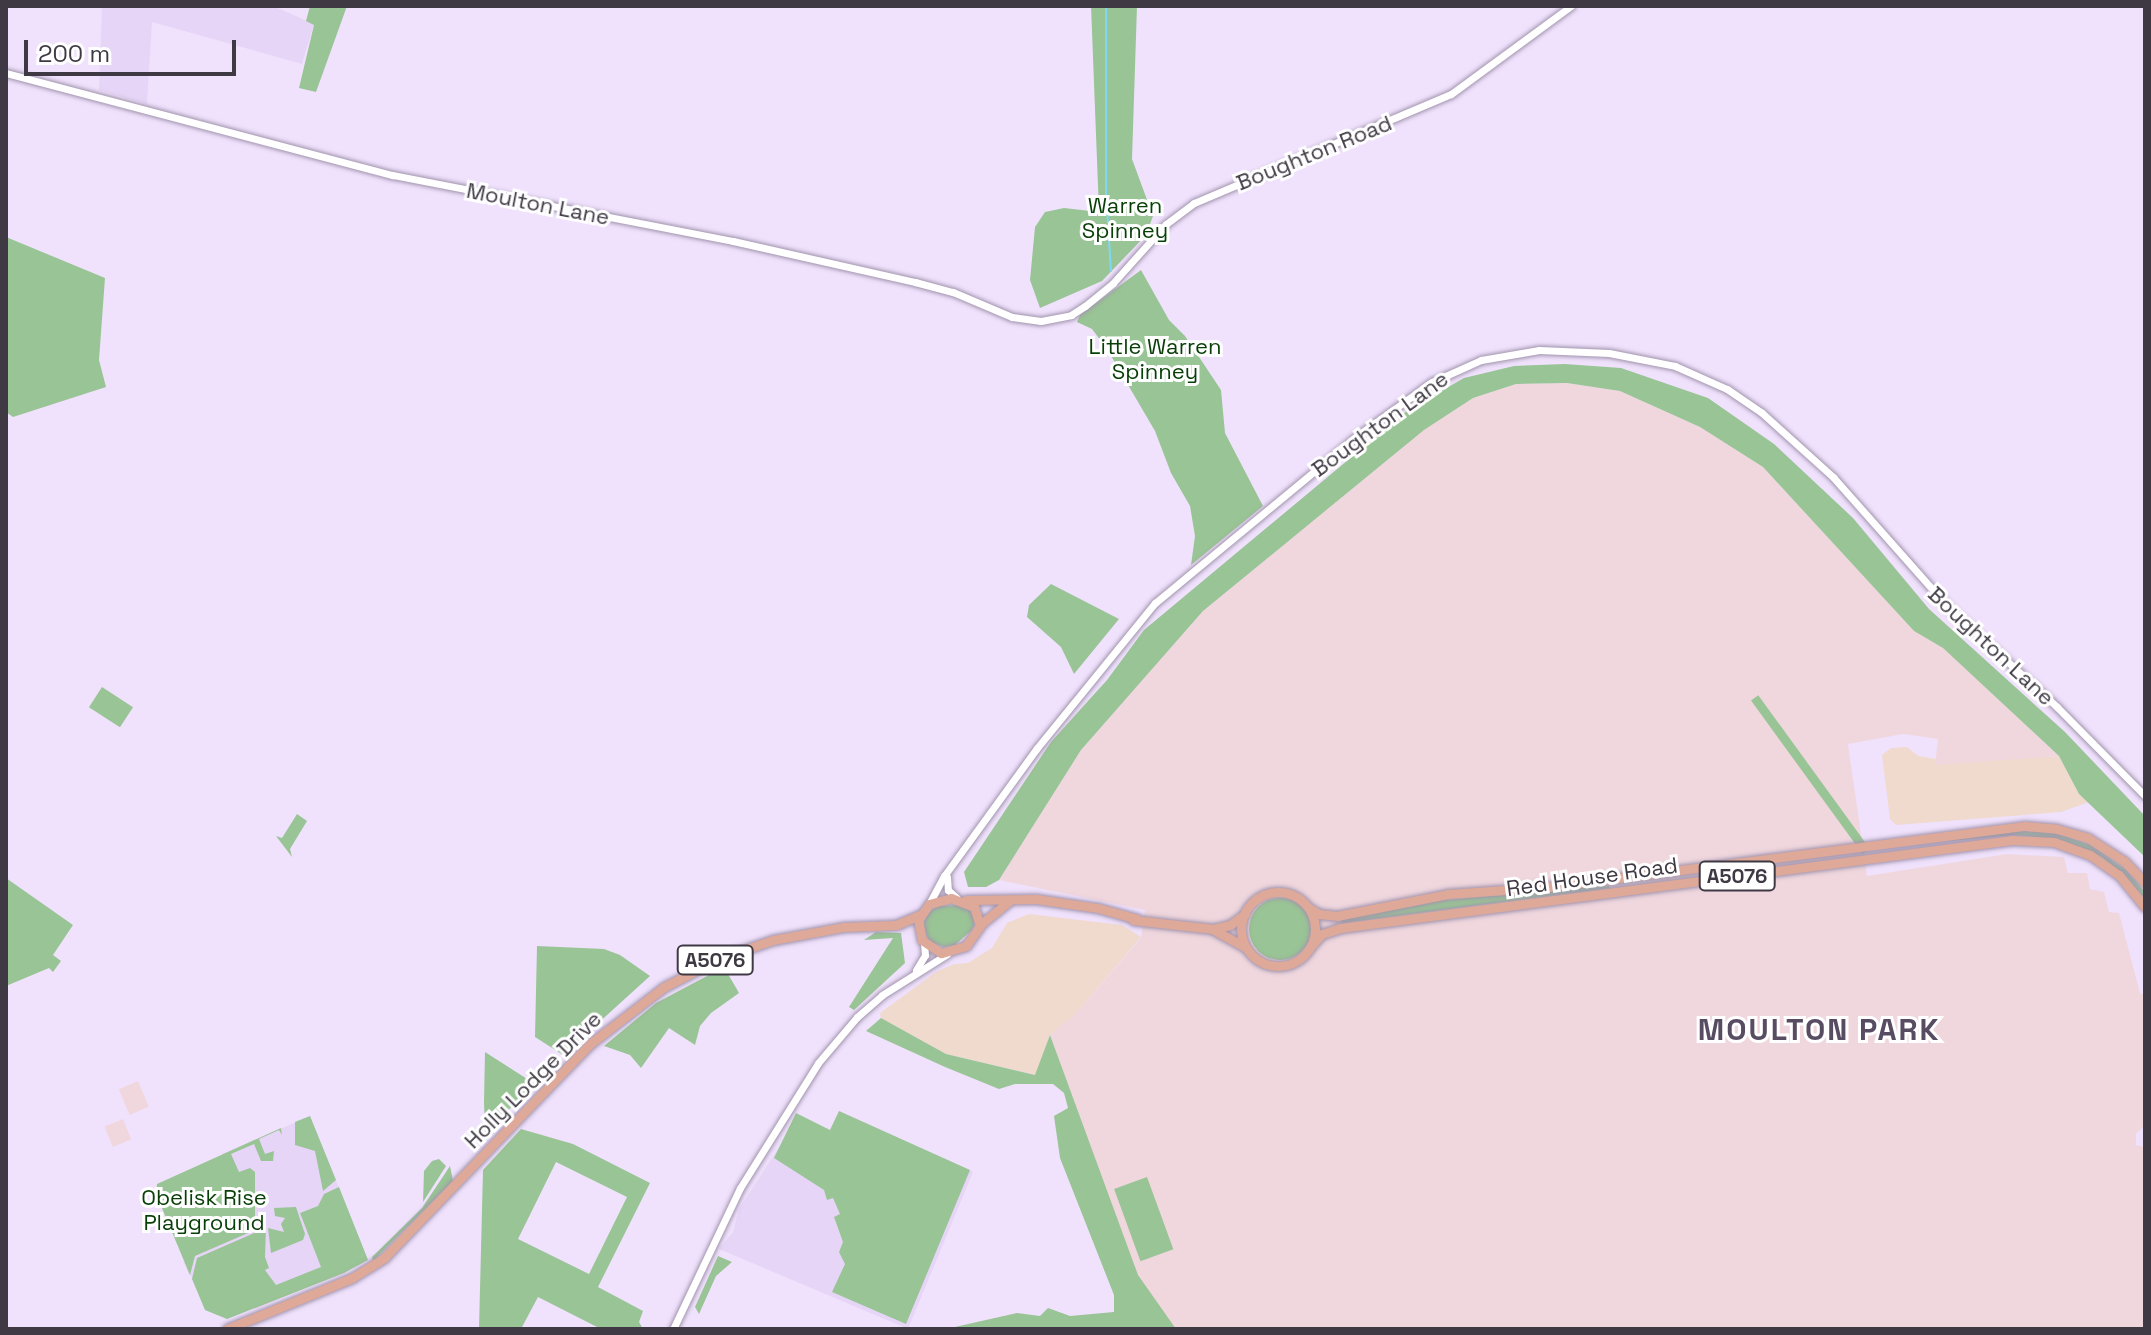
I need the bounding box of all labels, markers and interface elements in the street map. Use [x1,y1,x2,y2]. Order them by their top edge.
scale bar [28,24,240,74]
text: 200 m [38,38,110,69]
street label: Boughton Road [1232,110,1396,196]
street label: Moulton Lane [464,177,612,231]
park label: Warren Spinney [1082,192,1168,244]
park label: Little Warren Spinney [1088,333,1222,384]
street label: Boughton Lane [1306,366,1454,482]
street label: Boughton Lane [1923,581,2059,711]
street label: Red House Road [1505,852,1679,902]
road number: A5076 [1697,860,1777,892]
road number: A5076 [675,944,755,976]
street label: Holly Lodge Drive [459,1006,607,1154]
district label: MOULTON PARK [1698,1012,1940,1048]
park label: Obelisk Rise Playground [141,1184,267,1236]

